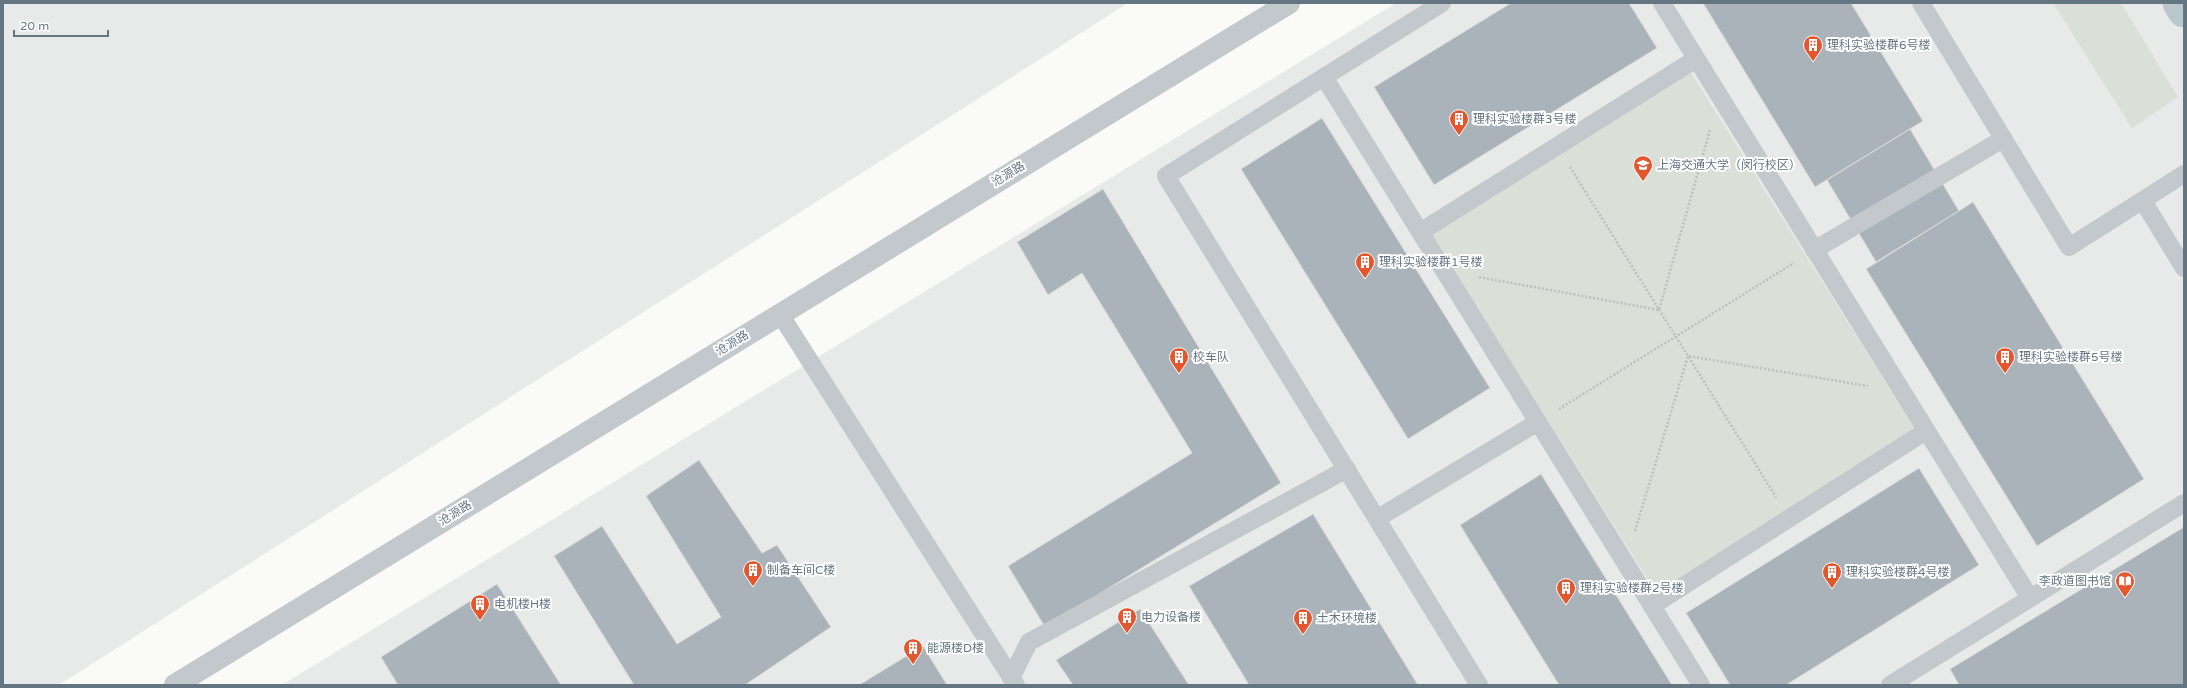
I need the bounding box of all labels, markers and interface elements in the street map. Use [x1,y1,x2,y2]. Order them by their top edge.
scale bar [14,12,108,38]
text: 20 m [20,19,49,33]
building icon: 理科实验楼群6号楼 [1802,34,1824,62]
place label: 理科实验楼群6号楼 [1827,38,1931,52]
building icon: 理科实验楼群3号楼 [1448,108,1470,136]
place label: 理科实验楼群3号楼 [1473,112,1577,126]
school or university icon: 上海交通大学（闵行校区） [1632,154,1654,182]
place label: 上海交通大学（闵行校区） [1657,158,1801,172]
street label: 沧源路 [989,159,1027,189]
building icon: 理科实验楼群1号楼 [1354,251,1376,279]
place label: 理科实验楼群1号楼 [1379,255,1483,269]
street label: 沧源路 [713,328,751,358]
building icon: 校车队 [1168,346,1190,374]
building icon: 理科实验楼群5号楼 [1994,346,2016,374]
place label: 校车队 [1193,350,1229,364]
place label: 理科实验楼群5号楼 [2019,350,2123,364]
street label: 沧源路 [436,498,474,528]
building icon: 制备车间C楼 [742,559,764,587]
building icon: 理科实验楼群4号楼 [1821,561,1843,589]
place label: 制备车间C楼 [767,563,835,577]
place label: 理科实验楼群4号楼 [1846,565,1950,579]
library icon: 李政道图书馆 [2114,570,2136,598]
place label: 李政道图书馆 [2039,574,2111,588]
building icon: 理科实验楼群2号楼 [1555,577,1577,605]
place label: 理科实验楼群2号楼 [1580,581,1684,595]
building icon: 电机楼H楼 [469,593,491,621]
place label: 电机楼H楼 [494,597,551,611]
building icon: 电力设备楼 [1116,606,1138,634]
building icon: 土木环境楼 [1292,607,1314,635]
place label: 电力设备楼 [1141,610,1201,624]
place label: 土木环境楼 [1317,611,1377,625]
building icon: 能源楼D楼 [902,637,924,665]
place label: 能源楼D楼 [927,641,984,655]

